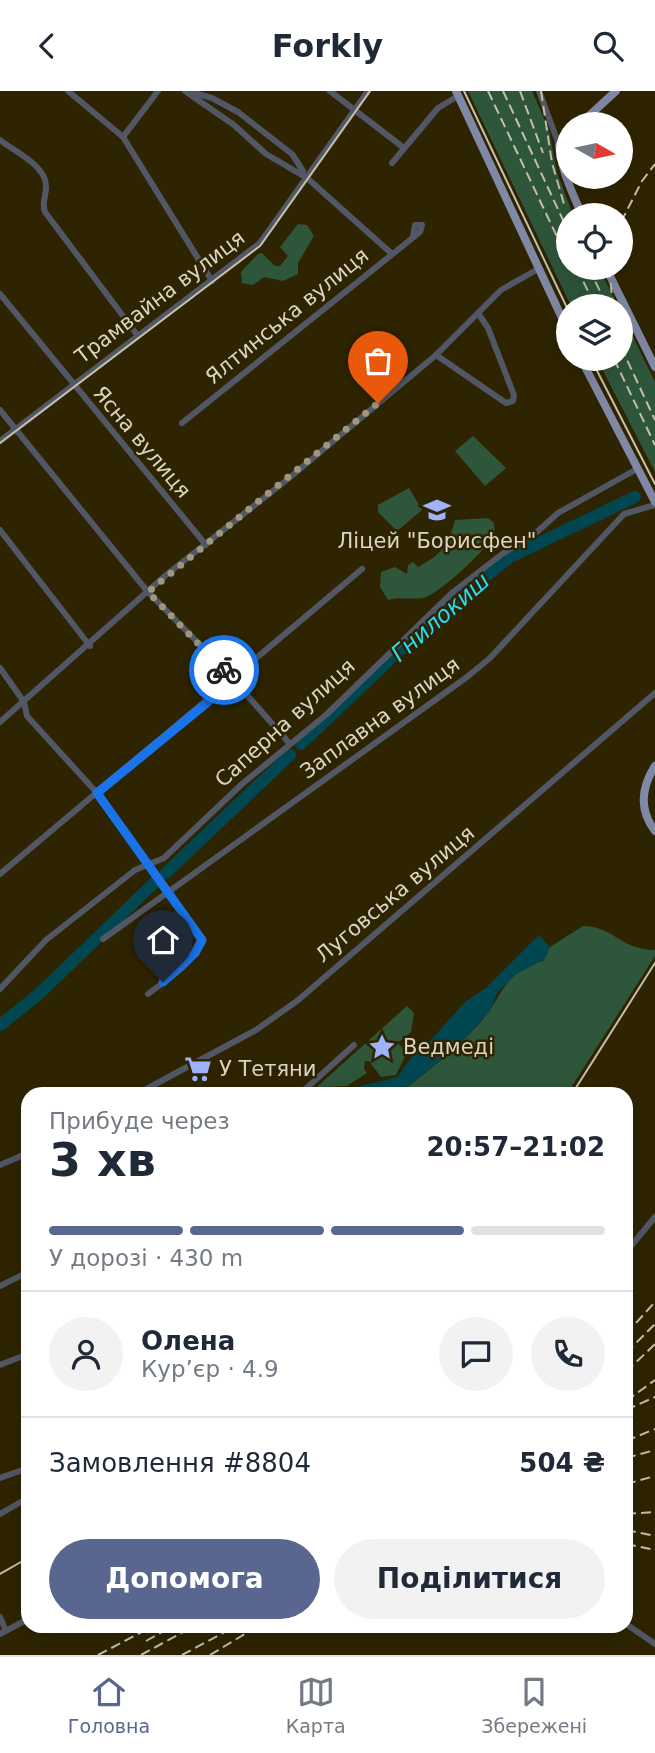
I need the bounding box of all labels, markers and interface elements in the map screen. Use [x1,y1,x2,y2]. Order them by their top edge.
icon: back [28,27,66,65]
text: Forkly [272,27,383,65]
icon: search [589,27,627,65]
north arrow [556,112,634,189]
map controls [556,112,633,371]
button: locate [556,203,633,280]
street label: Трамвайна вулиця [70,225,249,369]
street label: Ялтинська вулиця [201,243,373,389]
button: layers [556,294,633,371]
pin [348,331,408,403]
icon: bag [359,342,397,380]
street label: Ясна вулиця [88,381,196,503]
school or university icon: Ліцей "Борисфен" [422,495,452,525]
place label: Ліцей "Борисфен" [338,529,536,553]
water label: Гнилокиш [386,567,494,667]
courier [189,635,259,705]
icon: bike [205,651,243,689]
street label: Заплавна вулиця [296,652,464,784]
street label: Саперна вулиця [210,654,360,792]
street label: Луговська вулиця [311,821,479,967]
pin [133,910,193,982]
icon: home [144,921,182,959]
place icon: Ведмеді [367,1032,397,1062]
place label: Ведмеді [403,1035,494,1059]
supermarket icon: У Тетяни [183,1054,213,1084]
place label: У Тетяни [219,1057,316,1081]
text: Прибуде через [49,1108,230,1134]
text: 20:57–21:02 [426,1132,605,1162]
text: 3 хв [49,1133,156,1187]
text: У дорозі · 430 m [49,1245,243,1271]
button: person [49,1317,123,1391]
button: chat [439,1317,513,1391]
button: phone [531,1317,605,1391]
text: Олена [141,1326,235,1356]
text: Кур’єр · 4.9 [141,1356,279,1382]
text: Замовлення #8804 [49,1448,311,1478]
text: 504 ₴ [519,1448,605,1478]
button: Допомога [49,1539,320,1619]
button: Поділитися [334,1539,605,1619]
tab: Головна [68,1673,150,1737]
tab: Карта [286,1673,346,1737]
tab: Збережені [481,1673,587,1737]

